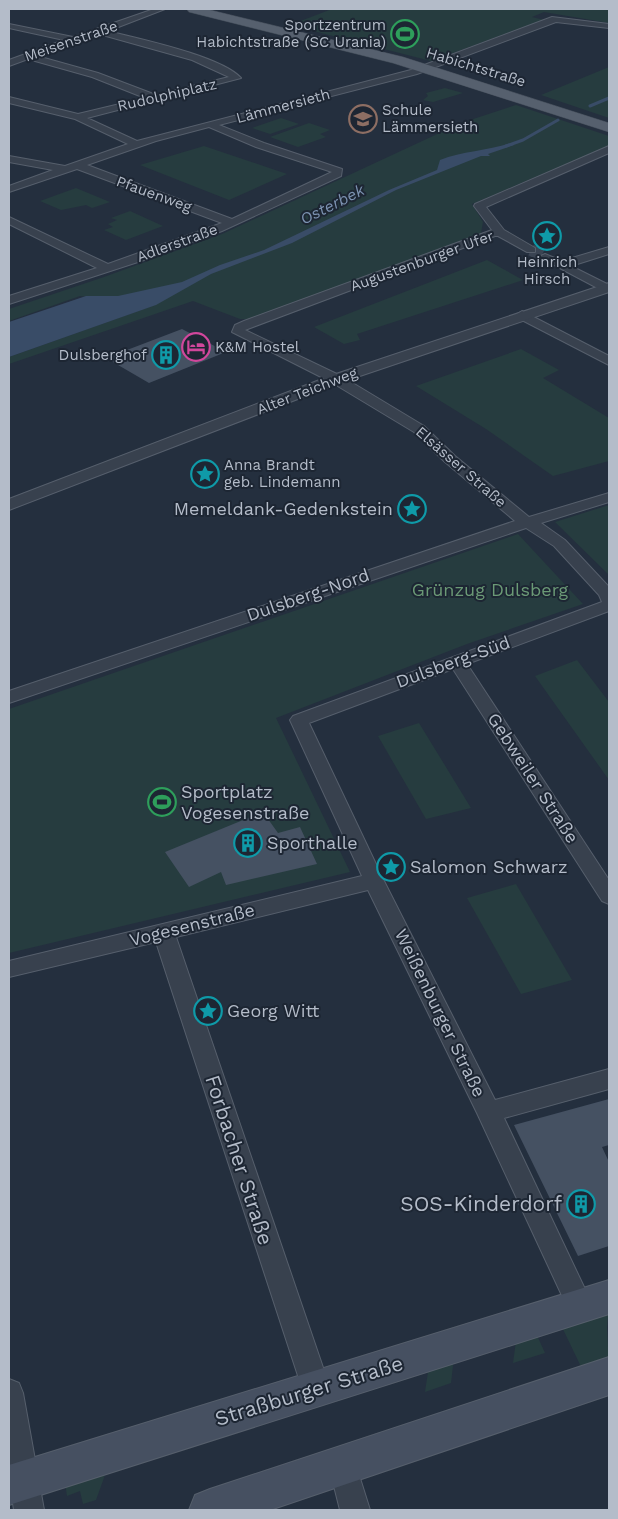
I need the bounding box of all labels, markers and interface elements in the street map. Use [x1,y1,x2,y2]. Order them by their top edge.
place label: Sportzentrum Habichtstraße (SC Urania) [196,16,386,51]
street label: Meisenstraße [22,17,120,65]
sports icon: Sportzentrum Habichtstraße (SC Urania) [390,19,420,49]
street label: Habichtstraße [424,43,528,91]
street label: Rudolphiplatz [116,75,218,115]
street label: Lämmersieth [234,85,332,127]
place label: Schule Lämmersieth [382,101,478,136]
school or university icon: Schule Lämmersieth [348,104,378,134]
street label: Pfauenweg [114,172,194,216]
water label: Osterbek [297,180,369,229]
street label: Adlerstraße [134,220,220,266]
place icon: Heinrich Hirsch [532,221,562,251]
street label: Augustenburger Ufer [348,227,496,295]
place label: Heinrich Hirsch [517,253,577,288]
hotel icon: K&M Hostel [181,332,211,362]
place label: K&M Hostel [215,338,300,356]
building icon: Dulsberghof [151,340,181,370]
place label: Dulsberghof [59,346,147,364]
street label: Alter Teichweg [254,364,360,418]
street label: Elsässer Straße [412,423,510,511]
place label: Anna Brandt geb. Lindemann [224,456,341,491]
place icon: Anna Brandt geb. Lindemann [190,459,220,489]
place icon: Memeldank-Gedenkstein [397,494,427,524]
place label: Memeldank-Gedenkstein [174,498,393,519]
street label: Dulsberg-Nord [244,564,372,625]
park label: Grünzug Dulsberg [412,579,569,600]
street label: Dulsberg-Süd [393,631,513,692]
street label: Gebweiler Straße [483,709,583,847]
place label: Sportplatz Vogesenstraße [181,781,309,823]
sports icon: Sportplatz Vogesenstraße [147,787,177,817]
building icon: Sporthalle [233,828,263,858]
place label: Sporthalle [267,832,358,853]
place icon: Salomon Schwarz [376,852,406,882]
place label: Salomon Schwarz [410,856,568,877]
street label: Vogesenstraße [127,899,257,950]
street label: Weißenburger Straße [391,925,490,1100]
place icon: Georg Witt [193,996,223,1026]
place label: Georg Witt [227,1000,320,1021]
street label: Forbacher Straße [200,1072,279,1248]
building icon: SOS-Kinderdorf [566,1189,596,1219]
place label: SOS-Kinderdorf [400,1191,562,1216]
street label: Straßburger Straße [212,1350,406,1431]

